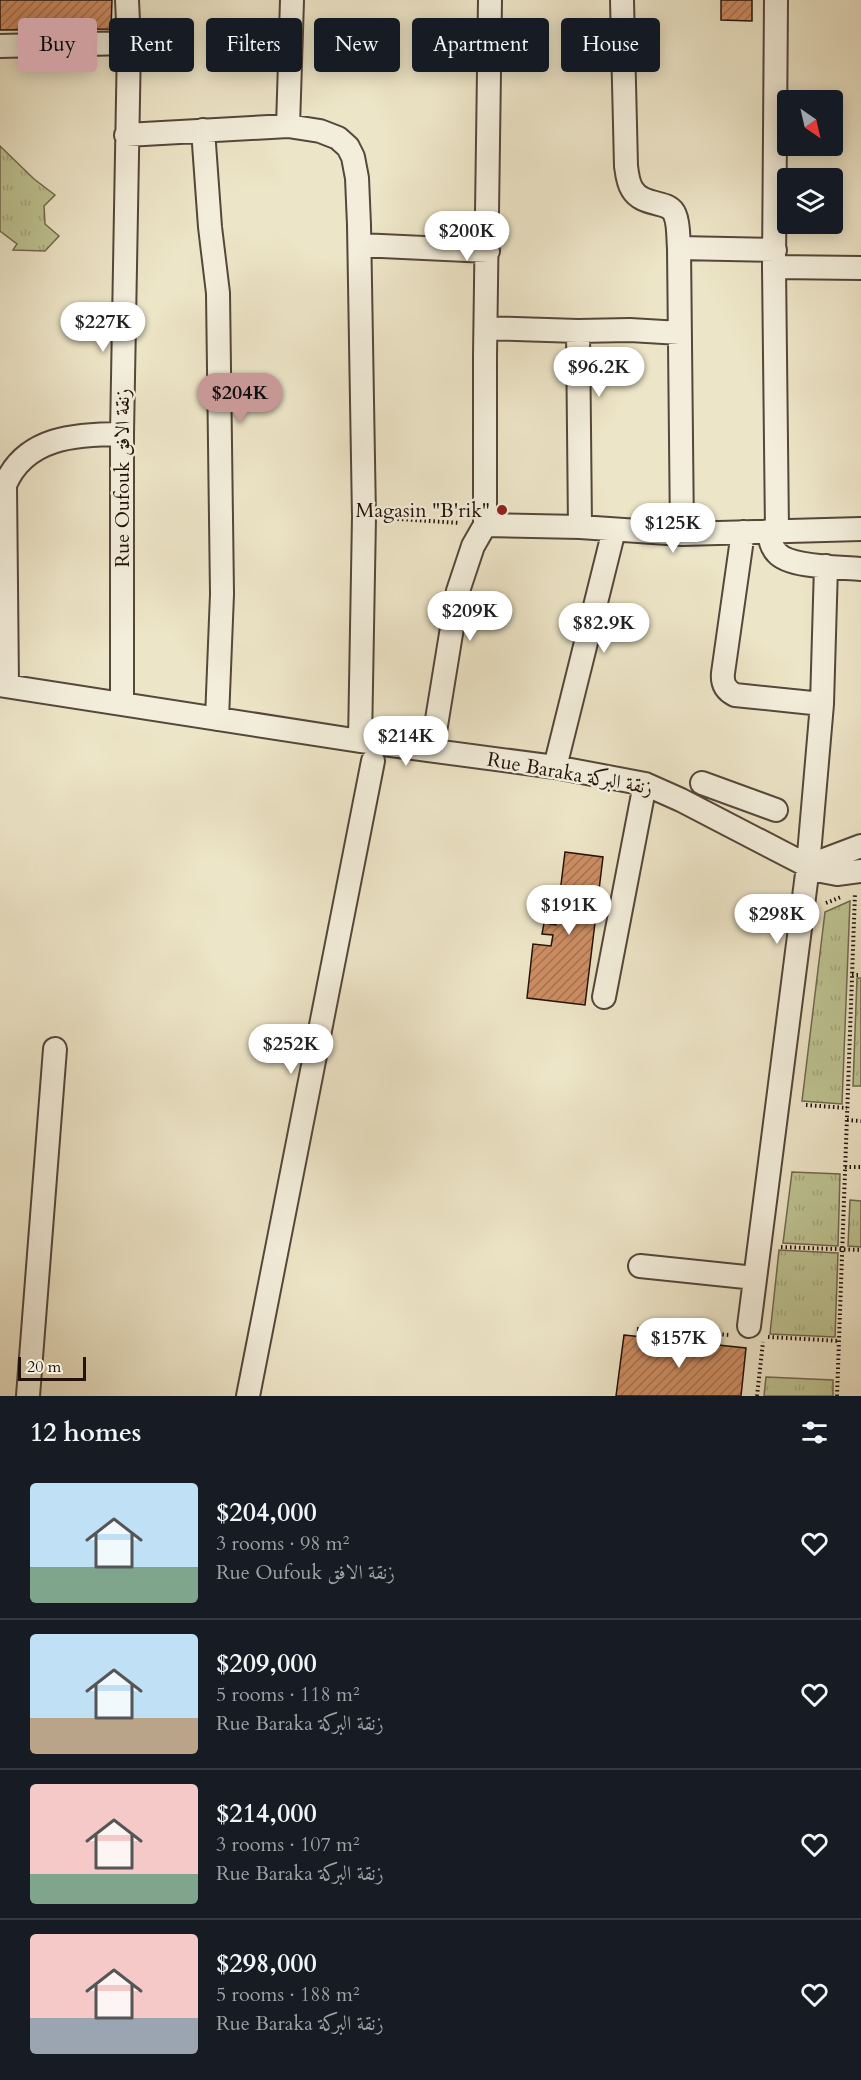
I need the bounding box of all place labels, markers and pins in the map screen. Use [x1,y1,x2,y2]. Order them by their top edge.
pin: $200K [425,211,509,262]
pin: $227K [61,302,145,353]
pin: $96.2K [550,347,648,398]
pin: $204K [198,373,282,424]
place label: Magasin "B'rik" [356,497,490,524]
marker: Magasin "B'rik" [495,503,509,517]
pin: $125K [631,503,715,554]
pin: $209K [428,591,512,642]
pin: $82.9K [555,603,653,654]
pin: $214K [364,716,448,767]
pin: $191K [527,885,611,936]
pin: $298K [735,894,819,945]
pin: $252K [249,1024,333,1075]
pin: $157K [637,1318,721,1369]

